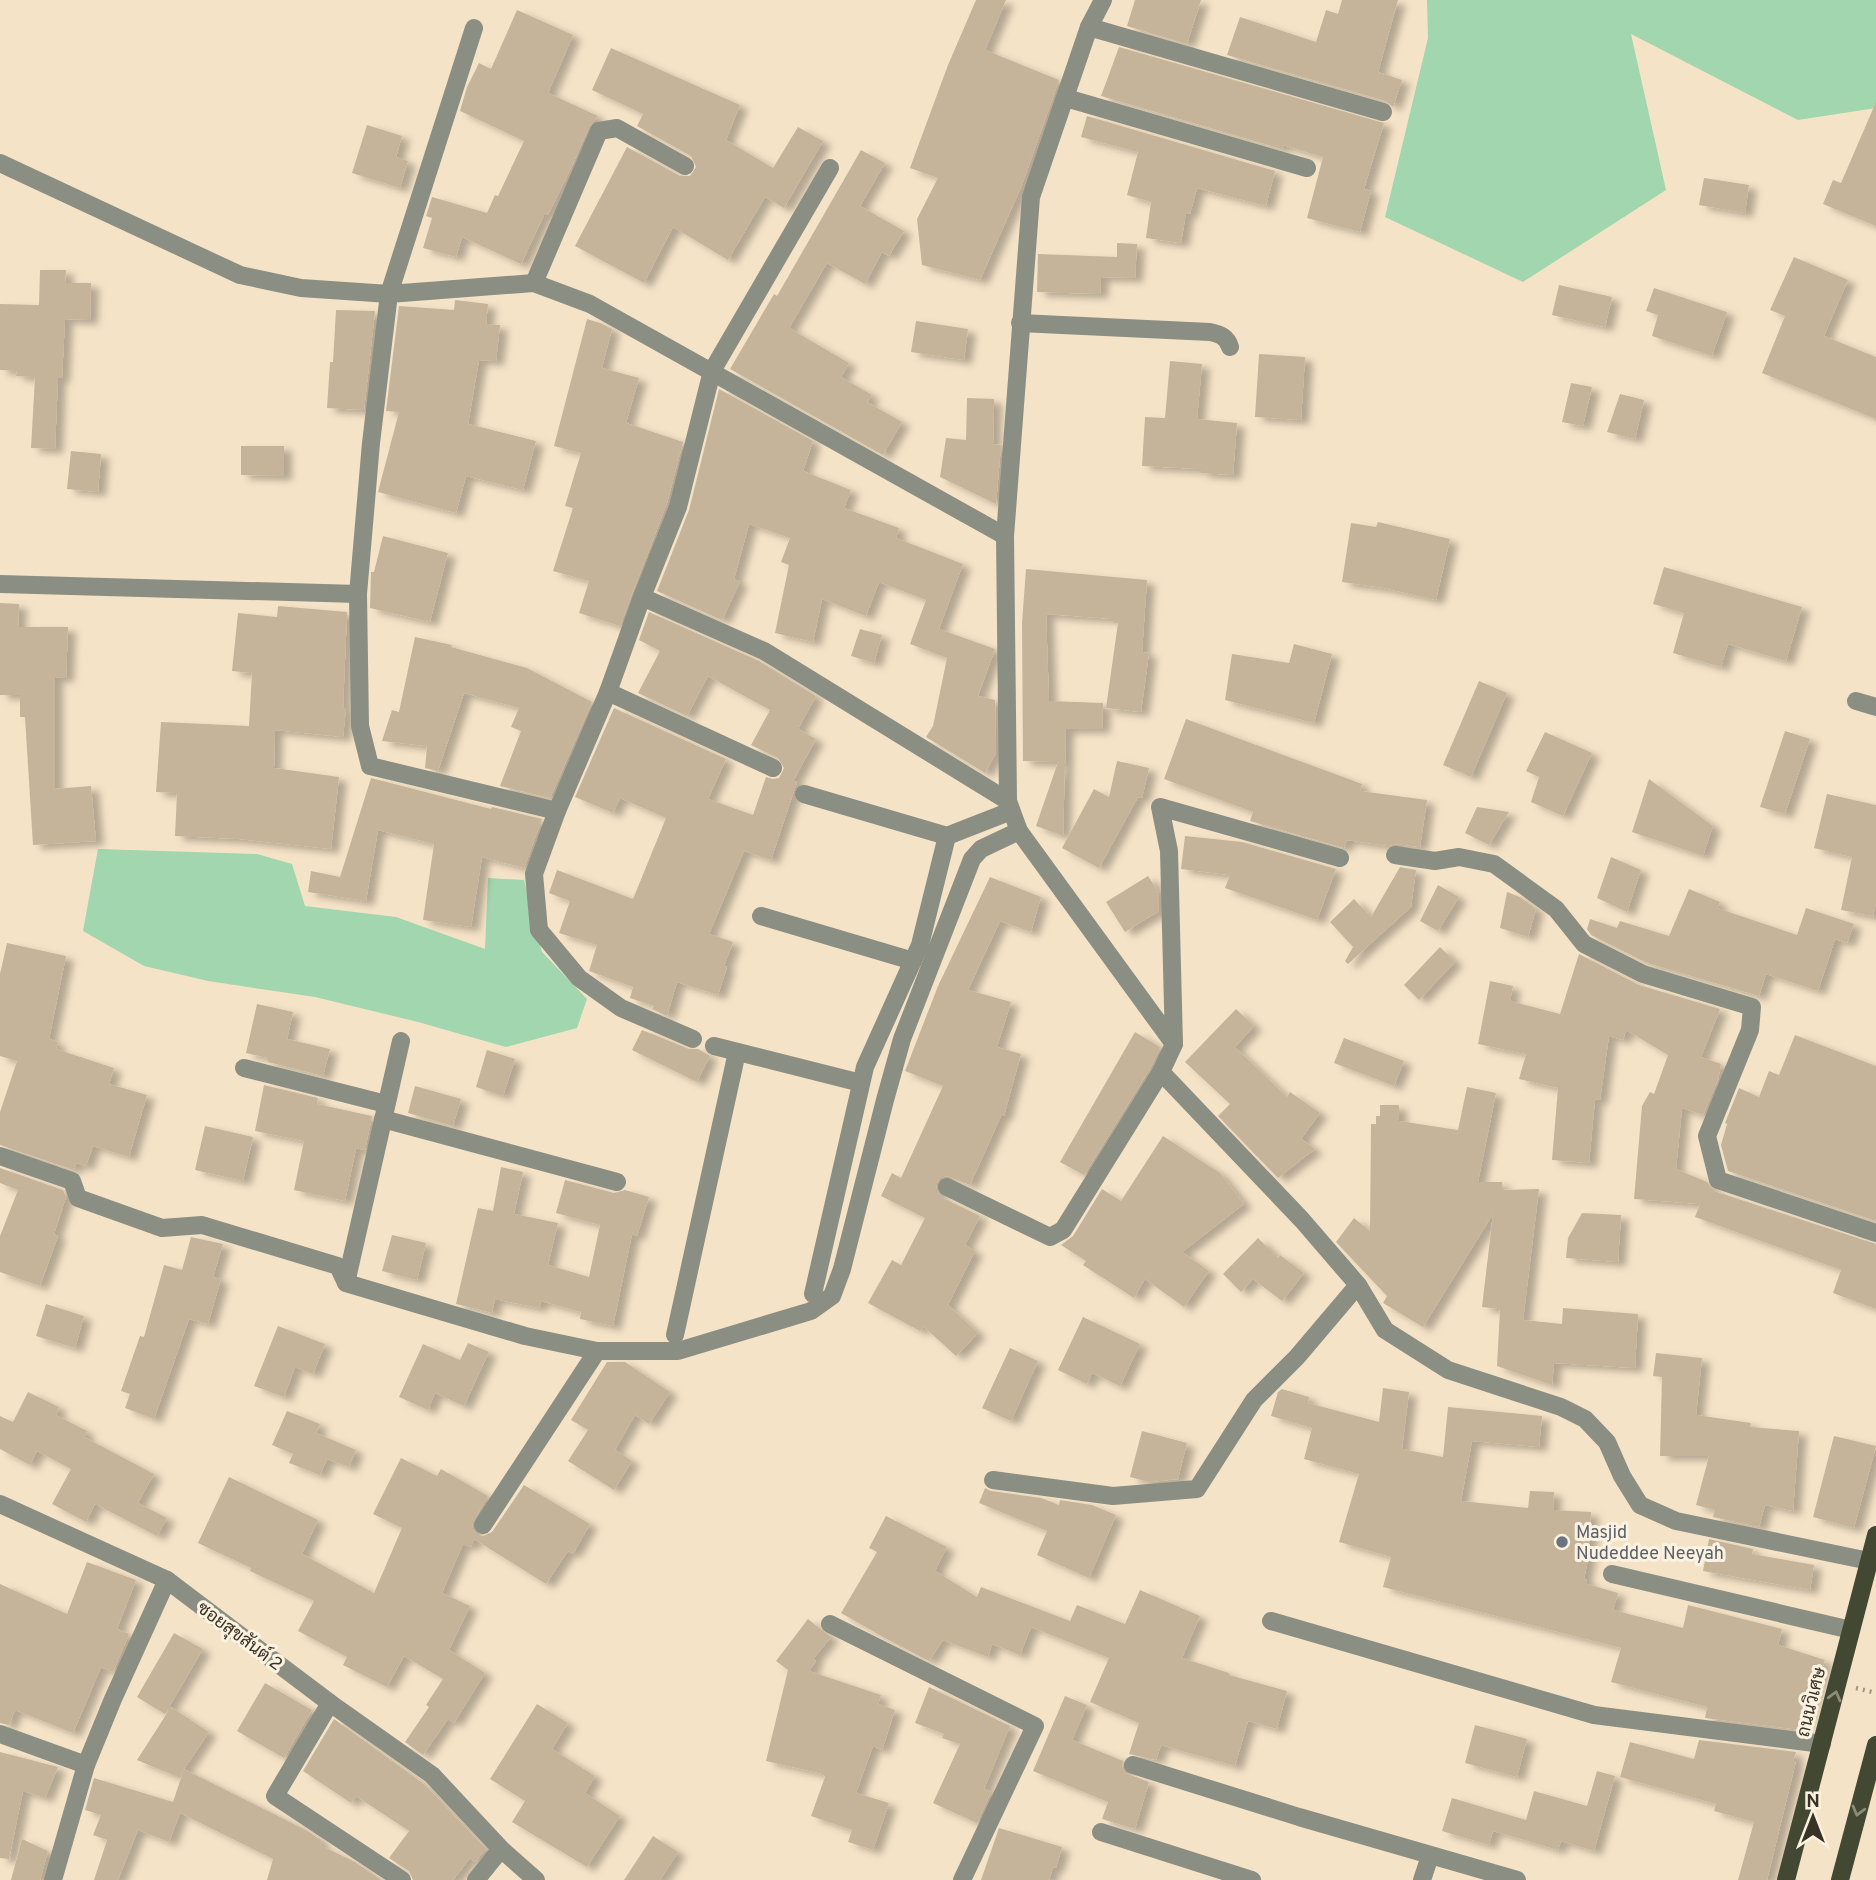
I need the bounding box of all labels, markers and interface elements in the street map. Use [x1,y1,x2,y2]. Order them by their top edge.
place label: Masjid Nudeddee Neeyah [1576,1522,1724,1566]
marker: Masjid Nudeddee Neeyah [1554,1534,1570,1550]
street label: ซอยสุขสันต์ 2 [192,1595,288,1677]
street label: ถนนวิเศษ [1792,1664,1832,1740]
one-way arrow [1827,1690,1841,1702]
north arrow [1778,1782,1848,1852]
text: N [1806,1790,1820,1814]
one-way arrow [1852,1805,1867,1817]

